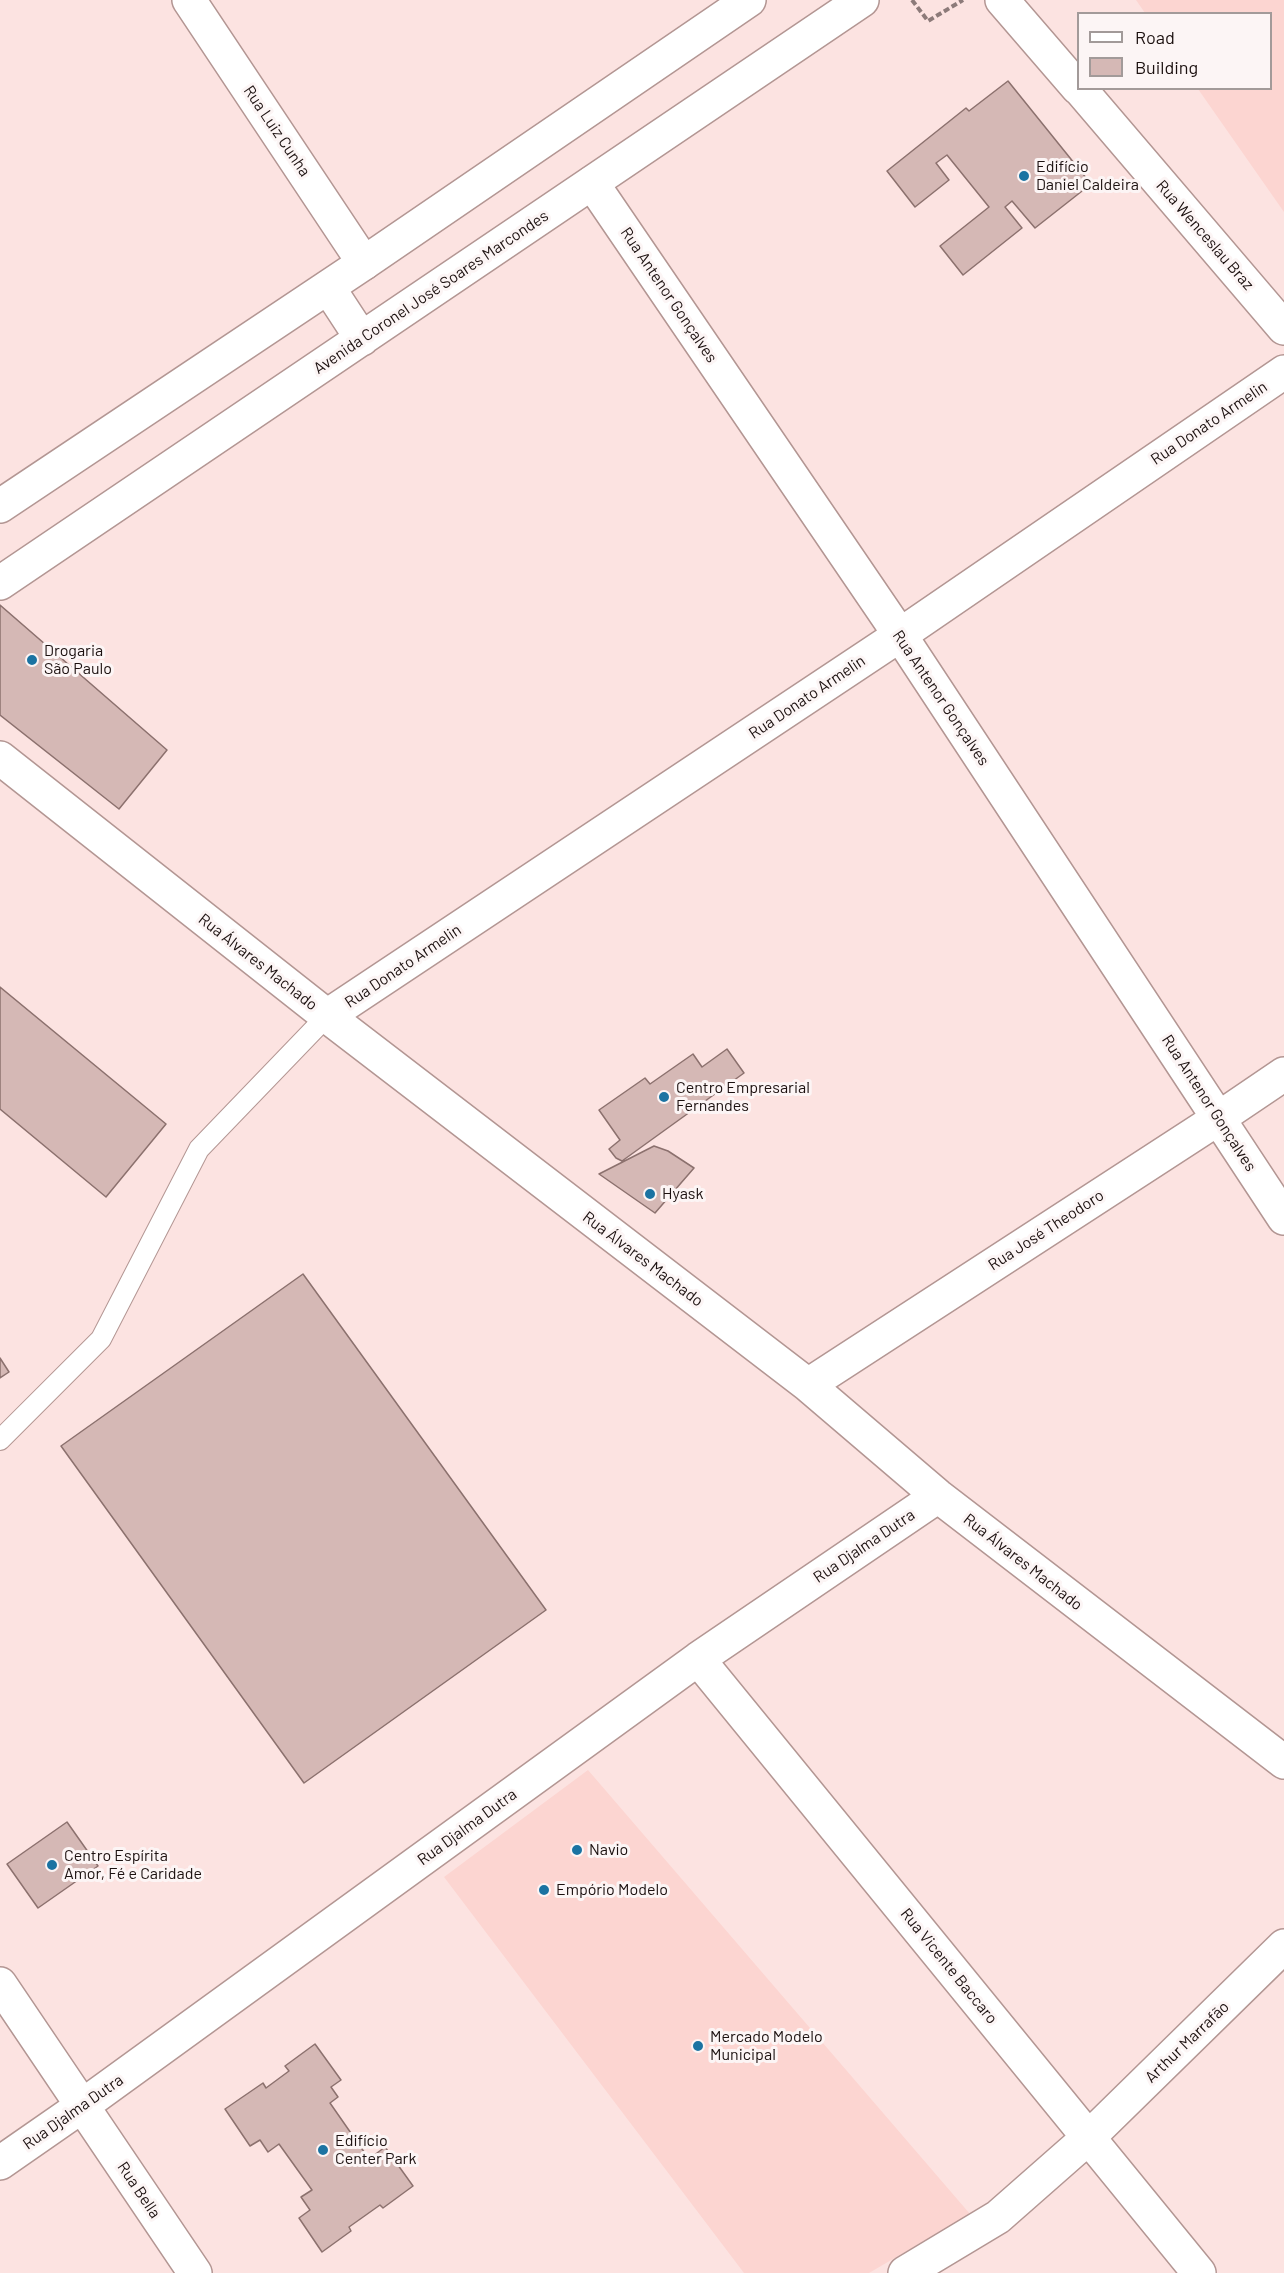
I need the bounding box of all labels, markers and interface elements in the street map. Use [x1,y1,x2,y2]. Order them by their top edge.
legend [1077,12,1272,90]
text: Road [1135,26,1175,48]
text: Building [1135,56,1198,78]
street label: Rua Luiz Cunha [240,82,314,180]
place label: Edifício Daniel Caldeira [1036,157,1139,195]
marker: Edifício Daniel Caldeira [1017,169,1031,183]
street label: Rua Wenceslau Braz [1152,176,1258,294]
street label: Avenida Coronel José Soares Marcondes [310,206,552,378]
street label: Rua Antenor Gonçalves [617,224,721,366]
street label: Rua Donato Armelin [1147,377,1271,469]
street label: Rua Antenor Gonçalves [889,627,993,769]
place label: Drogaria São Paulo [44,641,112,679]
street label: Rua Donato Armelin [745,651,869,743]
marker: Drogaria São Paulo [25,653,39,667]
street label: Rua Álvares Machado [195,910,321,1014]
street label: Rua Donato Armelin [341,920,465,1012]
street label: Rua Antenor Gonçalves [1158,1031,1260,1175]
place label: Centro Empresarial Fernandes [676,1078,810,1116]
marker: Centro Empresarial Fernandes [657,1090,671,1104]
place label: Hyask [662,1184,704,1204]
street label: Rua José Theodoro [985,1185,1107,1275]
marker: Hyask [643,1187,657,1201]
street label: Rua Álvares Machado [579,1207,707,1311]
street label: Rua Djalma Dutra [810,1505,918,1587]
street label: Rua Álvares Machado [960,1510,1086,1614]
street label: Rua Djalma Dutra [414,1785,520,1869]
place label: Navio [589,1840,628,1860]
marker: Navio [570,1843,584,1857]
place label: Centro Espírita Amor, Fé e Caridade [64,1846,202,1884]
marker: Centro Espírita Amor, Fé e Caridade [45,1858,59,1872]
place label: Empório Modelo [556,1880,668,1900]
marker: Empório Modelo [537,1883,551,1897]
street label: Rua Vicente Baccaro [896,1904,1002,2028]
street label: Arthur Marrafão [1141,1997,1233,2087]
place label: Mercado Modelo Municipal [710,2027,823,2065]
marker: Mercado Modelo Municipal [691,2039,705,2053]
street label: Rua Djalma Dutra [19,2070,127,2154]
place label: Edifício Center Park [335,2131,416,2169]
marker: Edifício Center Park [316,2143,330,2157]
street label: Rua Bella [113,2158,165,2222]

